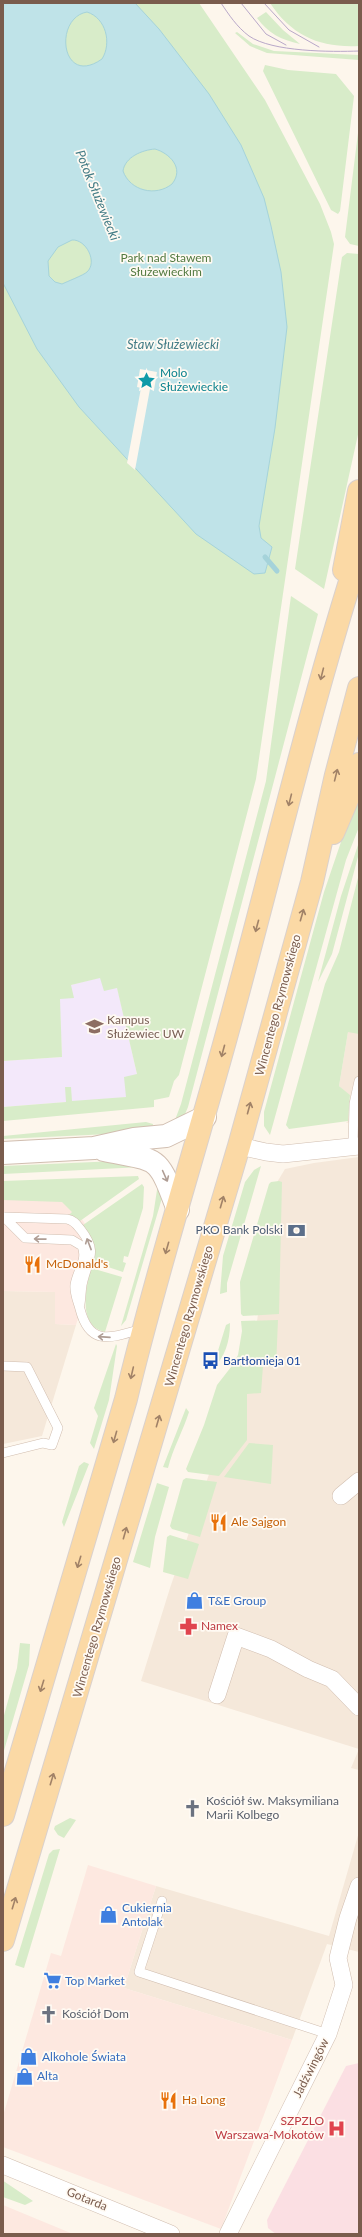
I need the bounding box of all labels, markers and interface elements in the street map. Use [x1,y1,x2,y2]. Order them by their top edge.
water label: Potok Służewiecki [73,147,123,243]
park label: Park nad Stawem Służewieckim [121,250,212,279]
water label: Staw Służewiecki [127,336,219,352]
place label: Molo Służewieckie [160,365,228,394]
place icon: Molo Służewieckie [137,370,157,390]
one-way arrow [318,667,326,680]
one-way arrow [332,769,340,782]
one-way arrow [286,793,293,806]
one-way arrow [299,909,306,922]
one-way arrow [253,919,260,932]
street label: Wincentego Rzymowskiego [251,932,304,1077]
place label: Kampus Służewiec UW [107,1012,185,1041]
school or university icon: Kampus Służewiec UW [84,1017,104,1037]
one-way arrow [218,1045,226,1058]
one-way arrow [246,1102,253,1115]
one-way arrow [162,1170,169,1182]
one-way arrow [219,1196,226,1209]
bank icon: PKO Bank Polski [286,1220,306,1240]
place label: PKO Bank Polski [195,1222,283,1237]
one-way arrow [34,1235,47,1243]
one-way arrow [85,1239,93,1251]
one-way arrow [163,1241,170,1254]
street label: Wincentego Rzymowskiego [161,1244,216,1388]
restaurant icon: McDonald's [23,1254,43,1274]
place label: McDonald's [46,1256,108,1271]
one-way arrow [98,1333,111,1340]
bus stop icon: Bartłomieja 01 [200,1351,220,1371]
place label: Bartłomieja 01 [223,1353,301,1368]
one-way arrow [128,1366,136,1379]
one-way arrow [155,1414,162,1427]
one-way arrow [111,1430,118,1443]
restaurant icon: Ale Sajgon [208,1512,228,1532]
place label: Ale Sajgon [231,1514,286,1529]
one-way arrow [122,1527,129,1540]
street label: Wincentego Rzymowskiego [69,1555,124,1699]
one-way arrow [75,1555,82,1568]
shop icon: T&E Group [185,1591,205,1611]
place label: T&E Group [208,1593,267,1608]
pharmacy icon: Namex [178,1616,198,1636]
place label: Namex [201,1618,238,1633]
one-way arrow [38,1679,45,1692]
one-way arrow [49,1772,56,1785]
place label: Kościół św. Maksymiliana Marii Kolbego [206,1793,339,1822]
church icon: Kościół św. Maksymiliana Marii Kolbego [183,1798,203,1818]
one-way arrow [11,1897,18,1910]
place label: Cukiernia Antolak [122,1900,172,1929]
shop icon: Cukiernia Antolak [99,1905,119,1925]
supermarket icon: Top Market [42,1971,62,1991]
place label: Top Market [65,1973,126,1988]
church icon: Kościół Dom [39,2004,59,2024]
place label: Kościół Dom [62,2006,129,2021]
street label: Jadźwingów [289,2035,332,2100]
shop icon: Alkohole Świata [19,2047,39,2067]
place label: Alkohole Świata [42,2049,126,2064]
shop icon: Alta [14,2066,34,2086]
place label: Alta [37,2068,58,2083]
restaurant icon: Ha Long [159,2090,179,2110]
place label: Ha Long [182,2092,225,2107]
place label: SZPZLO Warszawa-Mokotów [215,2113,325,2142]
hospital icon: SZPZLO Warszawa-Mokotów [327,2118,347,2138]
street label: Gotarda [65,2184,110,2213]

